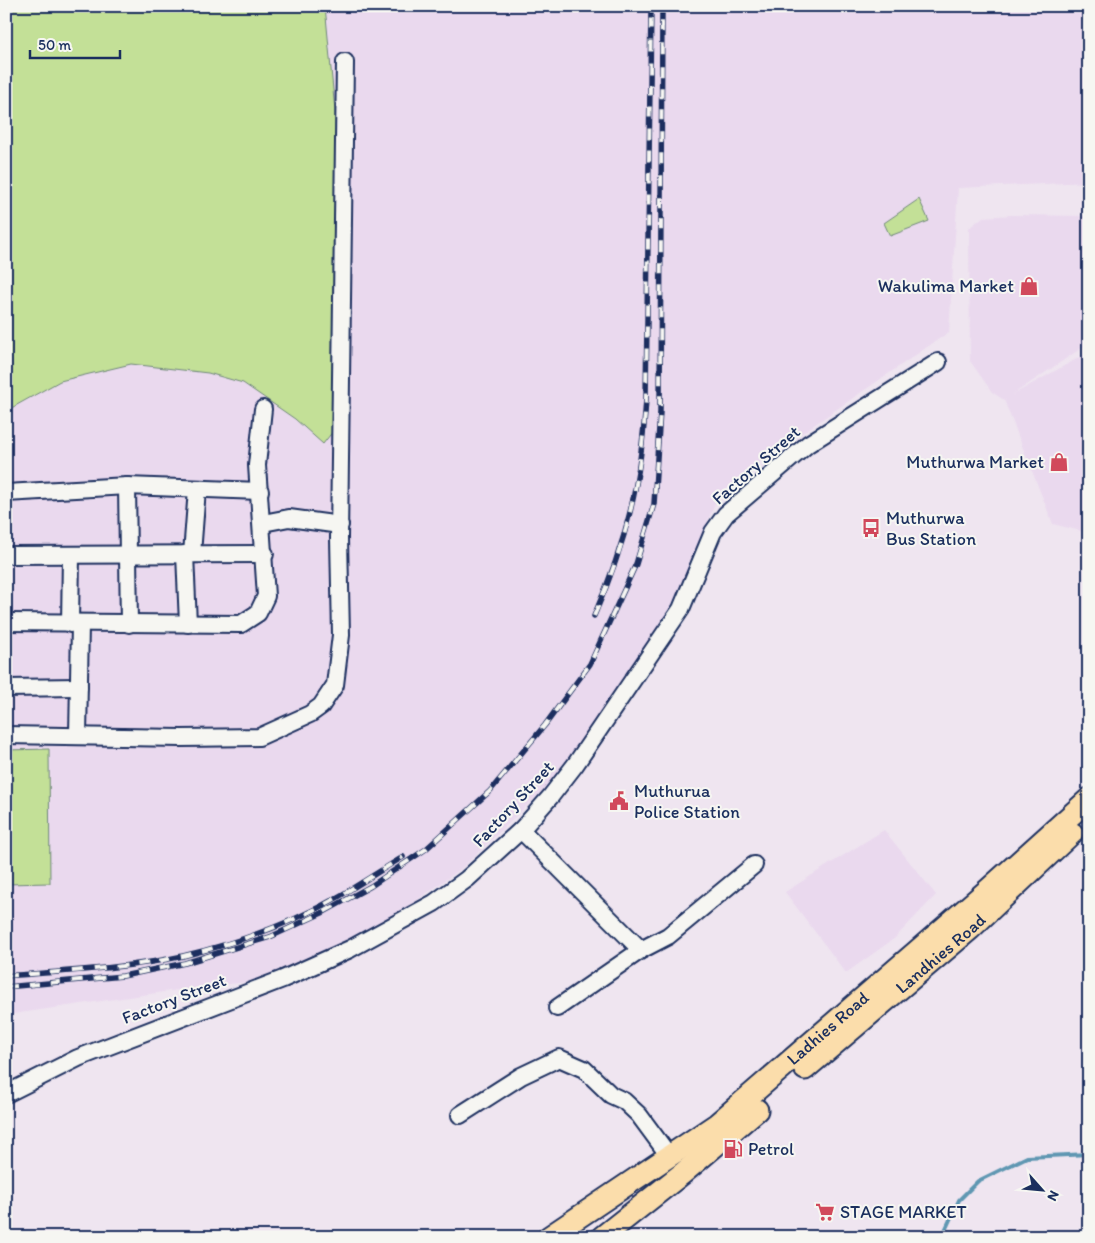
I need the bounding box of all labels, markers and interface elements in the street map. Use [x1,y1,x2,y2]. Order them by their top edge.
scale bar [30,28,120,60]
text: 50 m [38,36,71,54]
place label: Wakulima Market [878,275,1014,297]
shop icon: Wakulima Market [1018,275,1040,297]
street label: Factory Street [707,421,805,509]
place label: Muthurwa Market [906,451,1044,473]
shop icon: Muthurwa Market [1048,451,1070,473]
place label: Muthurwa Bus Station [886,507,976,550]
bus stop icon: Muthurwa Bus Station [860,517,882,539]
street label: Factory Street [467,756,559,852]
place label: Muthurua Police Station [634,780,740,823]
public building icon: Muthurua Police Station [608,790,630,812]
street label: Landhies Road [891,909,991,998]
street label: Factory Street [119,969,229,1029]
street label: Ladhies Road [782,987,874,1070]
fuel station icon: Petrol [722,1138,744,1160]
place label: Petrol [748,1138,794,1160]
north arrow [1018,1166,1068,1216]
text: N [1043,1188,1063,1204]
supermarket icon: STAGE MARKET [814,1201,836,1223]
place label: STAGE MARKET [840,1201,967,1223]

